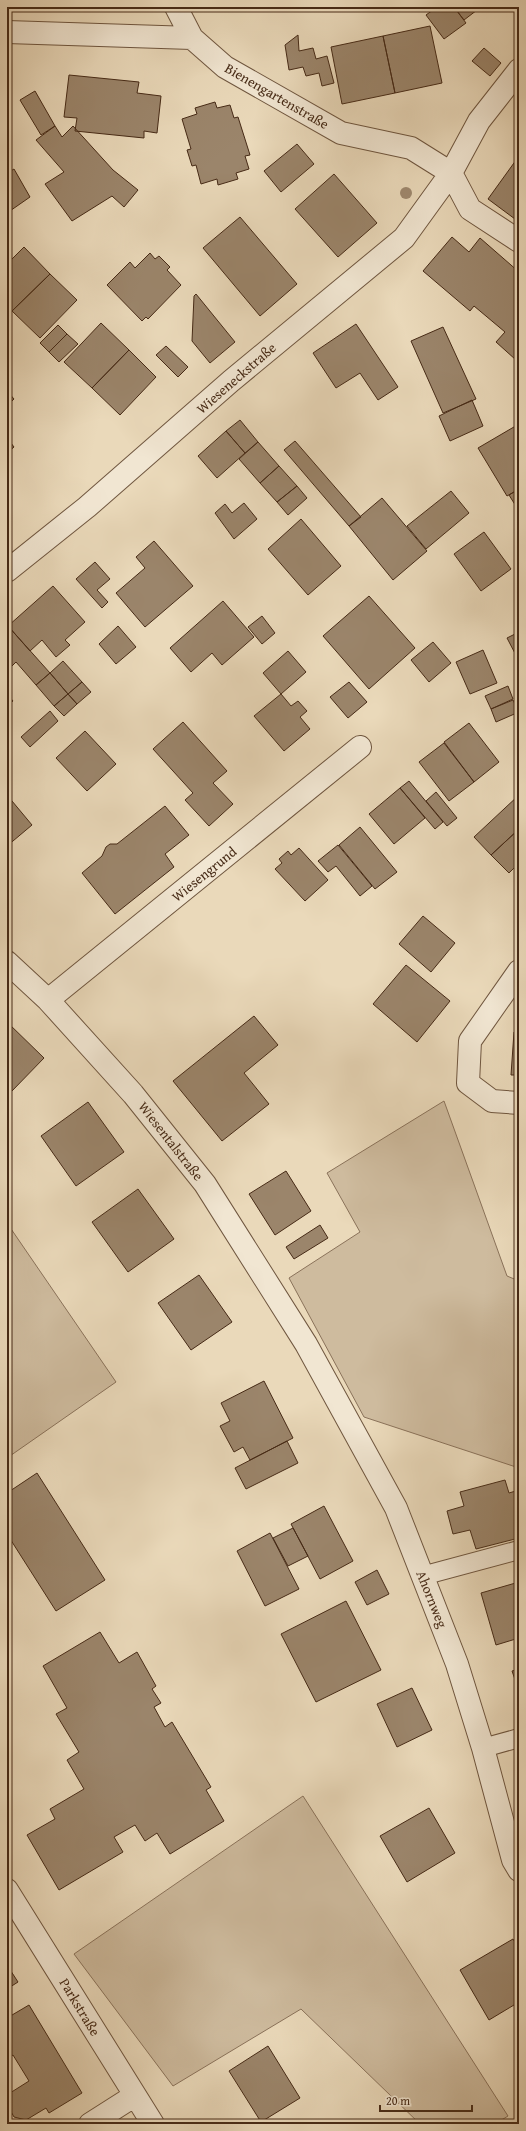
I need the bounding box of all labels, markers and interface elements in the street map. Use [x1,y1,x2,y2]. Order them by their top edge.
street label: Bienengartenstraße [221,58,333,134]
street label: Wieseneckstraße [192,338,280,418]
street label: Wiesengrund [167,841,241,906]
street label: Wiesentalstraße [134,1097,209,1185]
street label: Ahornweg [411,1567,453,1631]
street label: Parkstraße [55,1974,105,2040]
scale bar [380,2087,472,2113]
text: 20 m [386,2092,410,2109]

